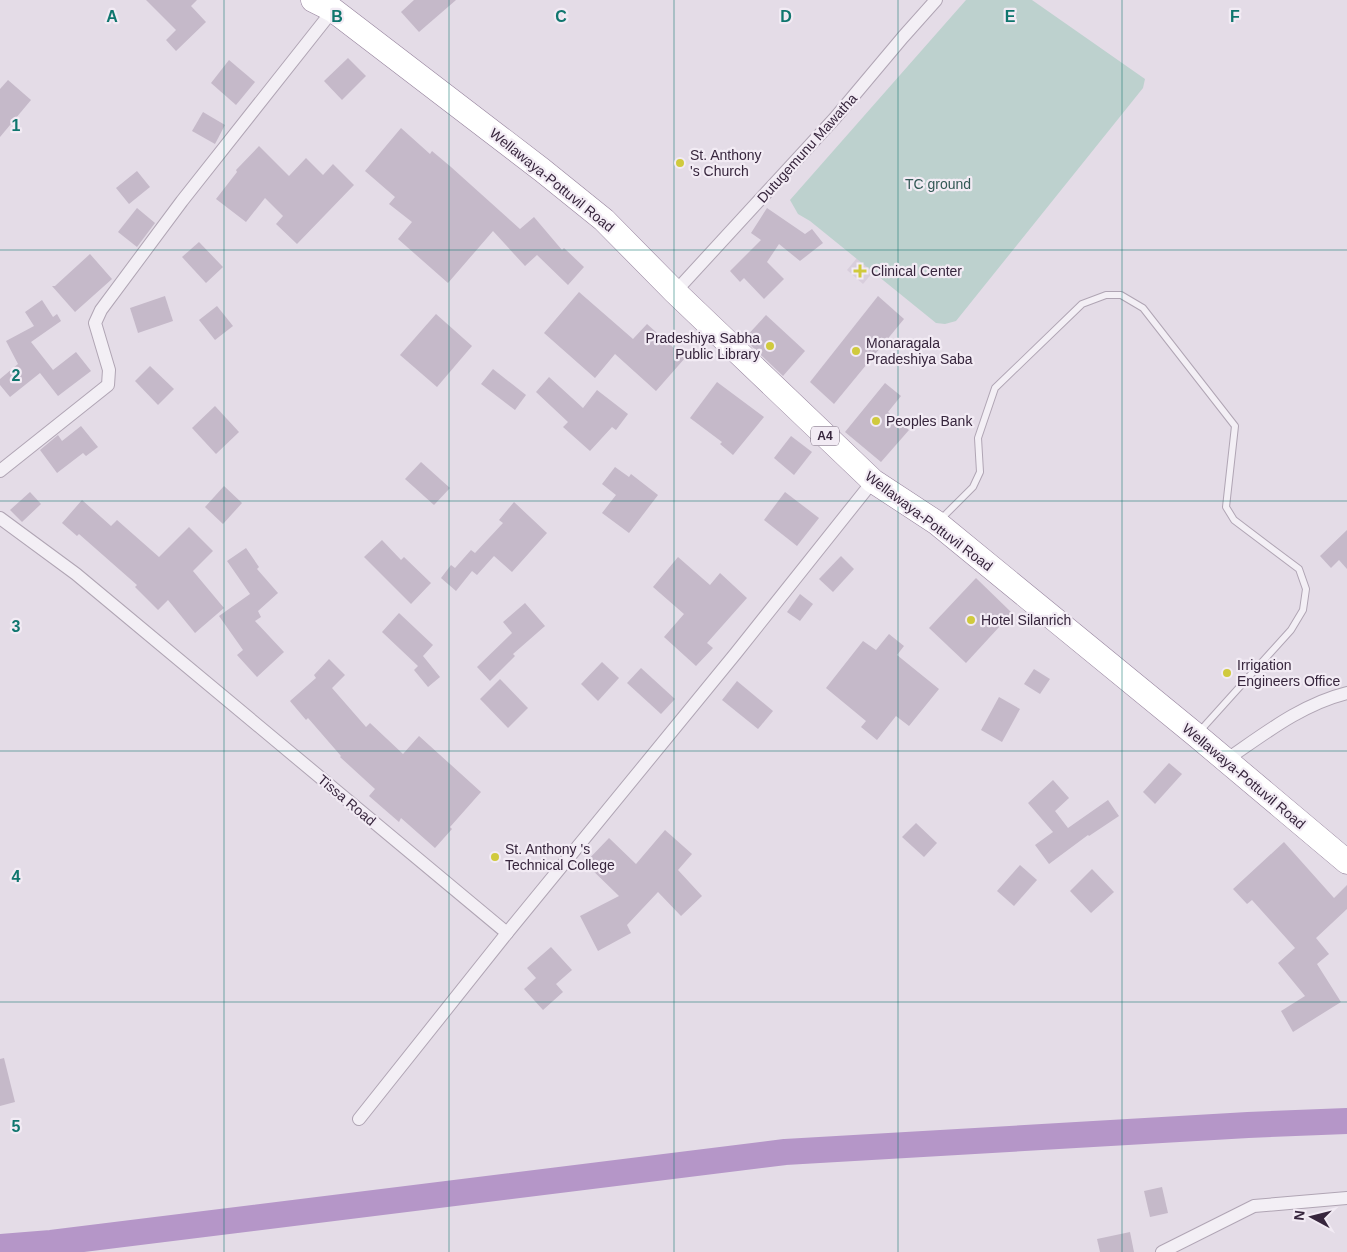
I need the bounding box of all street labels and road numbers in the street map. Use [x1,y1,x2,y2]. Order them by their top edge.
street label: Dutugemunu Mawatha [754,90,860,206]
street label: Wellawaya-Pottuvil Road [487,125,617,235]
road number: A4 [811,426,839,446]
street label: Wellawaya-Pottuvil Road [862,468,996,574]
street label: Wellawaya-Pottuvil Road [1179,720,1309,832]
street label: Tissa Road [315,771,379,829]

